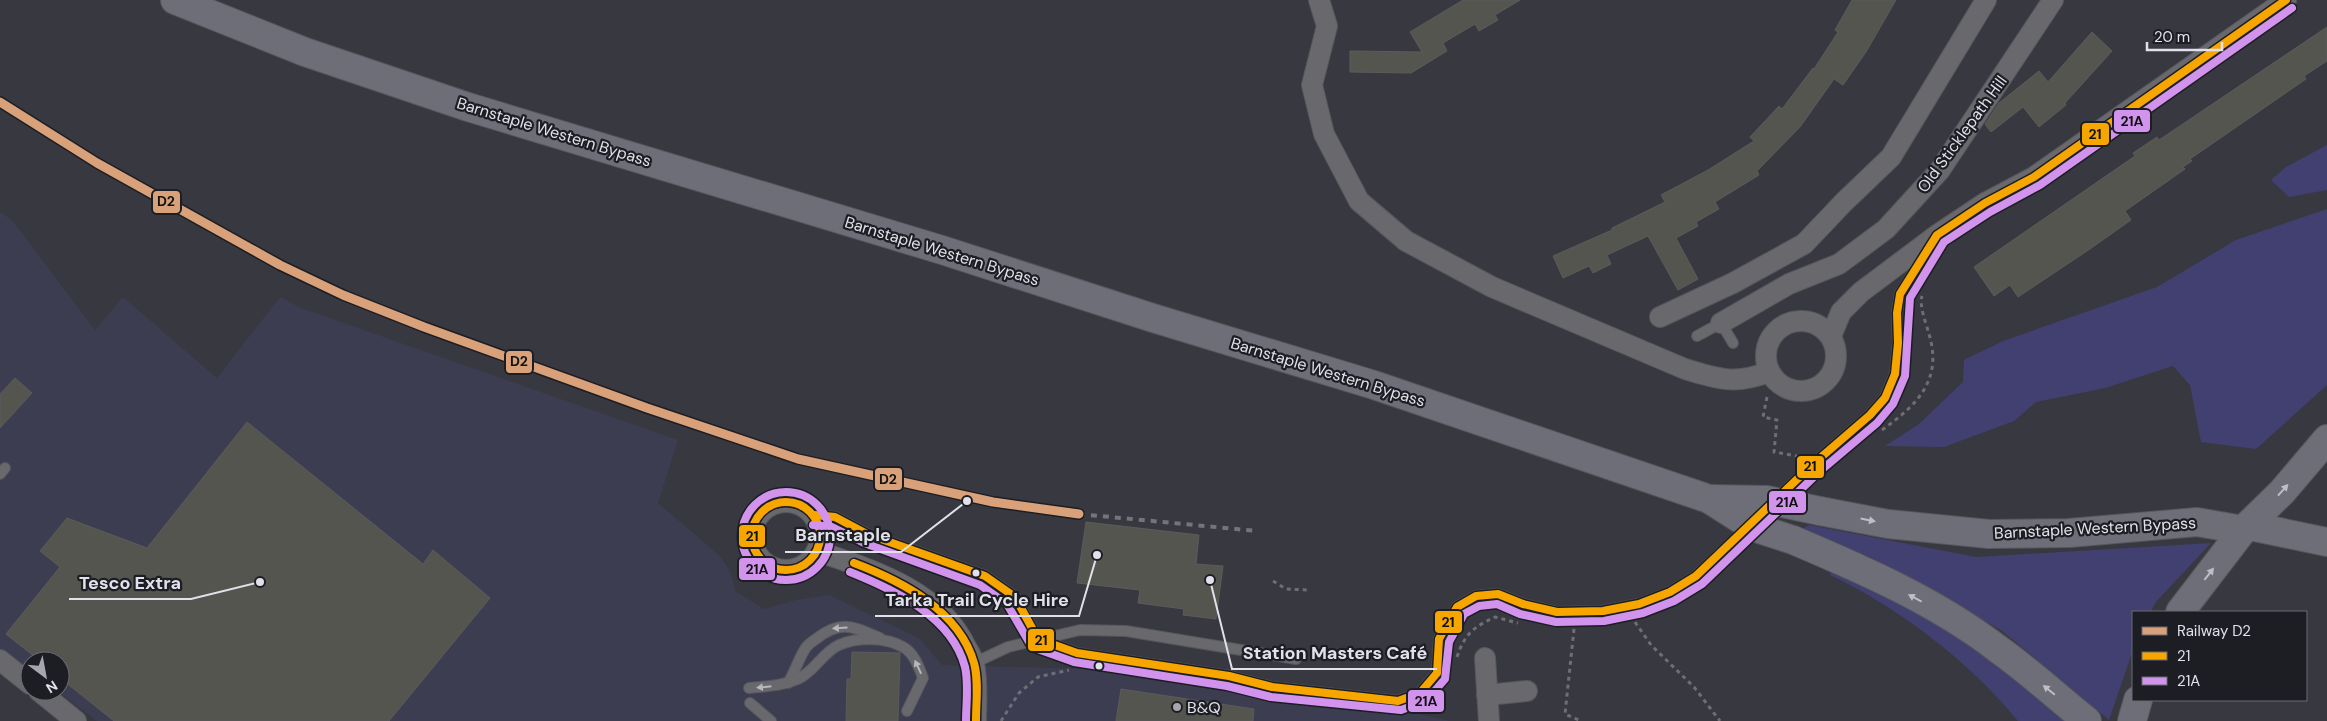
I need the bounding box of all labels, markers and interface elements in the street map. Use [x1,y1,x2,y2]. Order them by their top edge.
scale bar [2147,20,2222,52]
text: 20 m [2154,27,2190,47]
street label: Old Sticklepath Hill [1912,71,2012,197]
street label: Barnstaple Western Bypass [454,92,654,172]
line badge: 21A [2113,109,2151,133]
text: 21A [2120,112,2144,130]
line badge: 21 [2081,122,2110,146]
text: 21 [2088,125,2102,143]
line badge: D2 [152,190,181,214]
text: D2 [157,192,175,210]
street label: Barnstaple Western Bypass [842,211,1042,291]
street label: Barnstaple Western Bypass [1228,332,1428,412]
line badge: D2 [505,350,533,374]
text: D2 [510,352,528,370]
line badge: 21 [1796,455,1825,479]
text: 21 [1803,457,1817,475]
line badge: D2 [874,467,903,491]
text: D2 [879,470,897,488]
one-way arrow [2277,485,2289,497]
line badge: 21A [1768,490,1807,514]
text: 21A [1775,493,1799,511]
street label: Barnstaple Western Bypass [1993,512,2197,544]
one-way arrow [1861,516,1876,524]
callout: Barnstaple [785,519,901,552]
text: Barnstaple [795,523,891,547]
line badge: 21 [738,524,766,548]
text: 21 [745,527,759,545]
line badge: 21A [738,557,776,581]
text: 21A [745,560,769,578]
callout: Tesco Extra [69,566,191,599]
unlabelled marker [971,568,981,578]
one-way arrow [2204,568,2215,581]
text: Tesco Extra [79,571,181,595]
callout: Tarka Trail Cycle Hire [875,583,1079,616]
text: Tarka Trail Cycle Hire [885,588,1069,612]
one-way arrow [1908,594,1923,602]
line badge: 21 [1434,610,1463,634]
legend [2132,611,2307,701]
text: 21 [1441,613,1455,631]
text: Railway D2 [2177,621,2251,641]
one-way arrow [831,624,847,632]
line badge: 21 [1027,628,1055,652]
text: 21 [1034,631,1048,649]
callout: Station Masters Café [1232,636,1437,669]
text: Station Masters Café [1243,641,1427,665]
text: 21 [2177,646,2190,666]
north arrow [20,651,70,701]
one-way arrow [914,660,922,674]
unlabelled marker [1094,661,1104,671]
text: 21A [2177,671,2200,691]
text: N [43,677,61,697]
one-way arrow [756,683,772,691]
one-way arrow [2043,685,2055,696]
line badge: 21A [1407,689,1445,713]
text: 21A [1414,692,1438,710]
place label: B&Q [1187,697,1221,718]
marker: B&Q [1171,701,1183,713]

